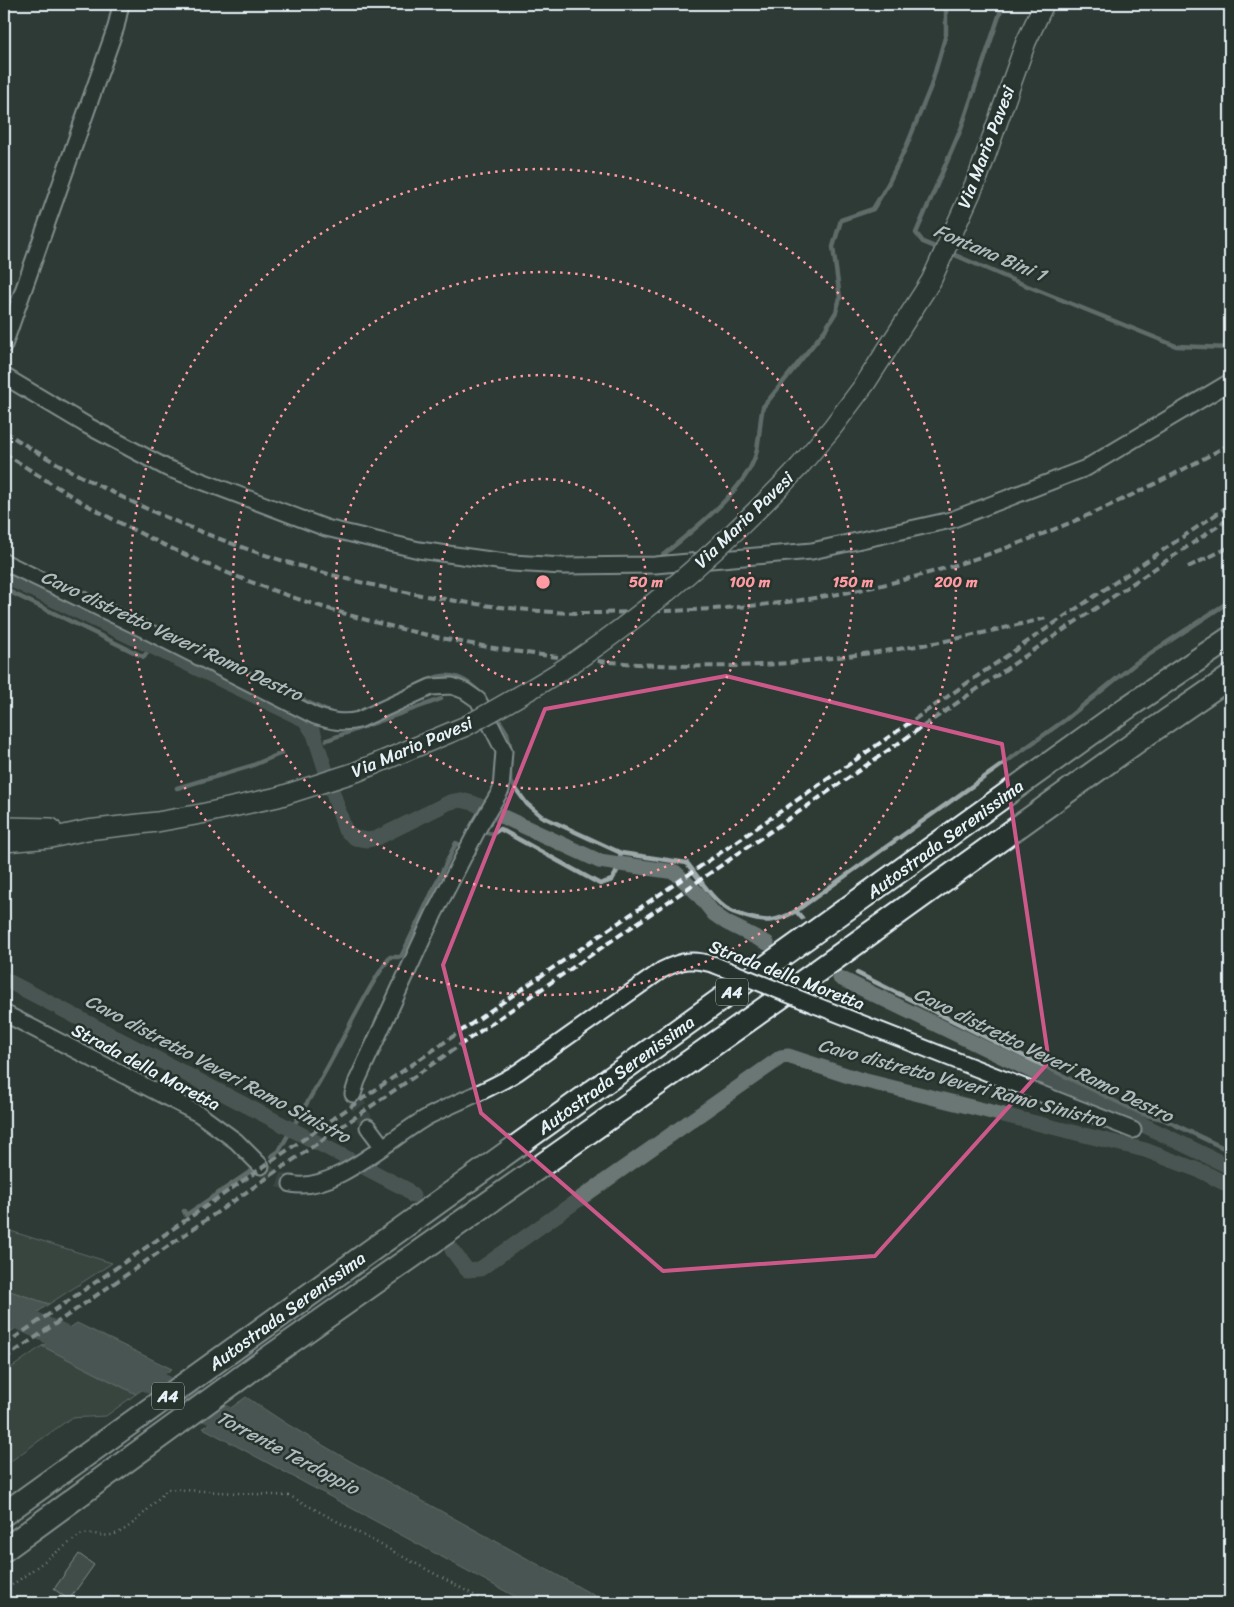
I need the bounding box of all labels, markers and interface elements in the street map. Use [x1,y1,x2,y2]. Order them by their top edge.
street label: Via Mario Pavesi [948,80,1024,213]
water label: Fontana Bini 1 [929,214,1053,292]
street label: Via Mario Pavesi [686,463,802,576]
water label: Cavo distretto Veveri Ramo Destro [36,560,309,711]
text: 50 m [629,569,664,595]
text: 100 m [730,569,771,595]
text: 150 m [833,569,874,595]
text: 200 m [933,569,978,595]
centre of rings [534,573,552,591]
street label: Via Mario Pavesi [346,707,479,787]
street label: Autostrada Serenissima [859,771,1031,908]
street label: Strada della Moretta [704,931,870,1019]
water label: Cavo distretto Veveri Ramo Destro [908,977,1181,1132]
road number: A4 [716,979,748,1006]
water label: Cavo distretto Veveri Ramo Sinistro [79,984,358,1154]
street label: Autostrada Serenissima [530,1007,702,1144]
street label: Strada della Moretta [66,1014,226,1120]
water label: Cavo distretto Veveri Ramo Sinistro [815,1028,1111,1137]
street label: Autostrada Serenissima [201,1243,373,1380]
road number: A4 [152,1382,184,1410]
water label: Torrente Terdoppio [210,1401,367,1505]

